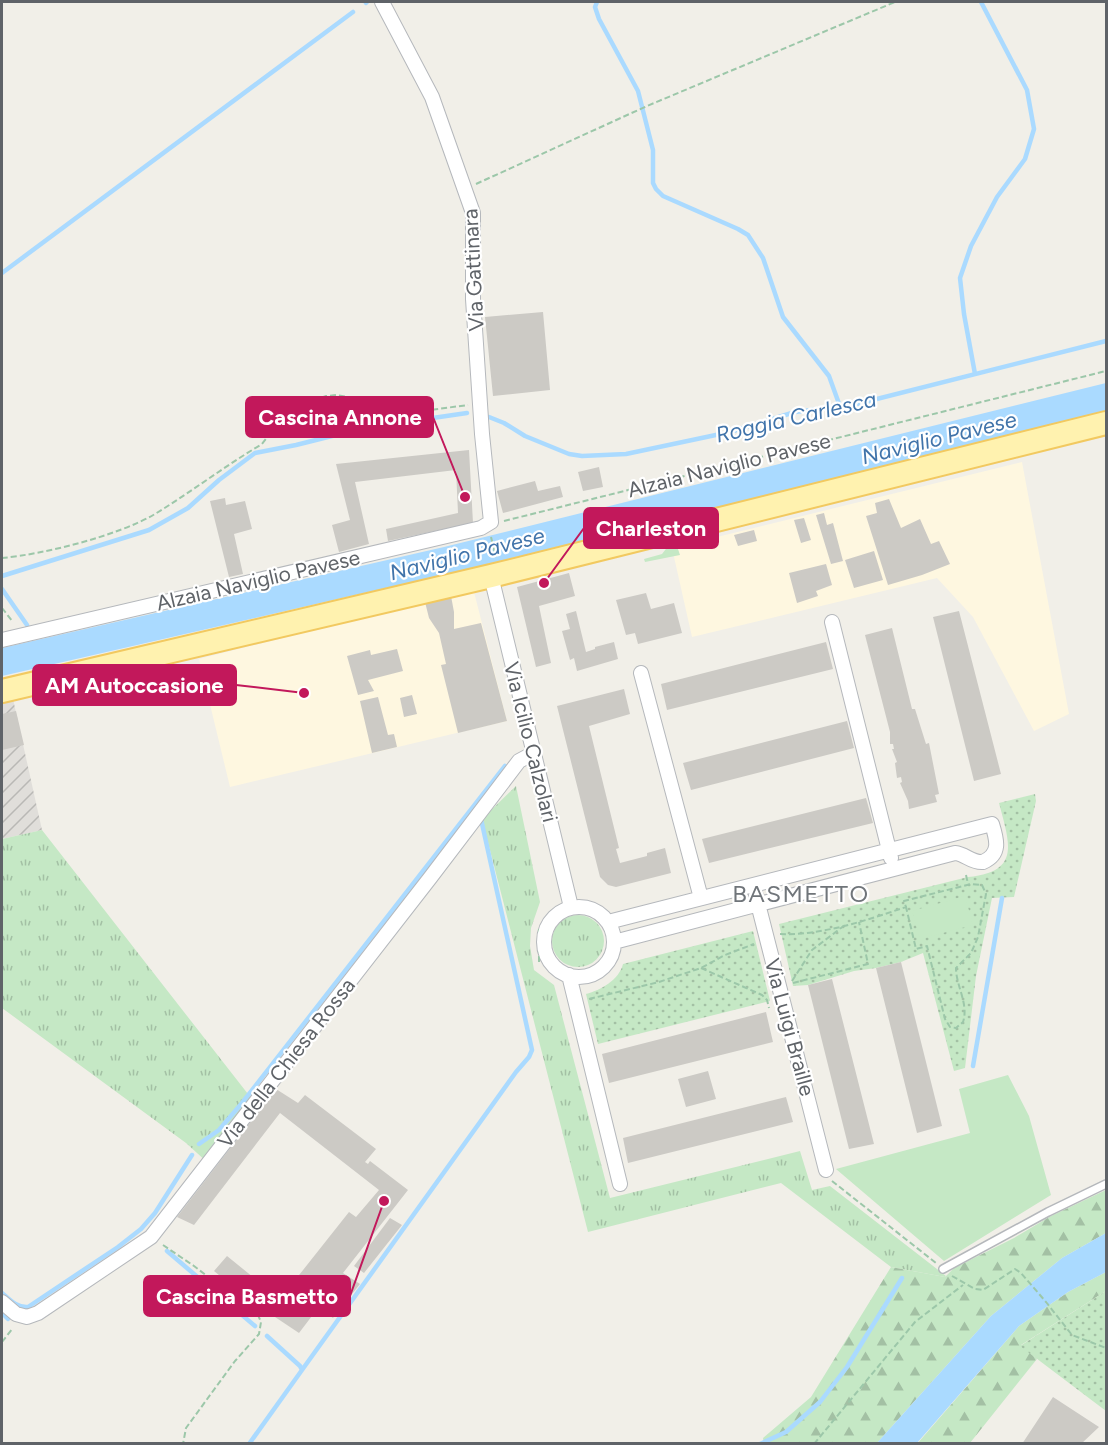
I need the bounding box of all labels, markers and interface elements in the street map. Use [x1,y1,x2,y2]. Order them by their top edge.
street label: Via Gattinara [457,208,489,332]
water label: Roggia Carlesca [713,385,879,449]
callout: Cascina Annone [246,397,433,437]
text: Cascina Annone [258,404,422,431]
water label: Naviglio Pavese [859,406,1019,470]
street label: Alzaia Naviglio Pavese [625,428,833,502]
callout: Charleston [584,508,718,548]
text: Charleston [596,515,706,542]
water label: Naviglio Pavese [387,522,547,586]
street label: Alzaia Naviglio Pavese [154,544,362,616]
street label: Via Icilio Calzolari [499,659,563,825]
callout: AM Autoccasione [33,665,236,705]
text: AM Autoccasione [45,672,223,699]
district label: BASMETTO [732,879,870,908]
street label: Via Luigi Braille [760,955,820,1099]
street label: Via della Chiesa Rossa [212,973,360,1153]
callout: Cascina Basmetto [144,1276,350,1316]
text: Cascina Basmetto [156,1283,338,1310]

